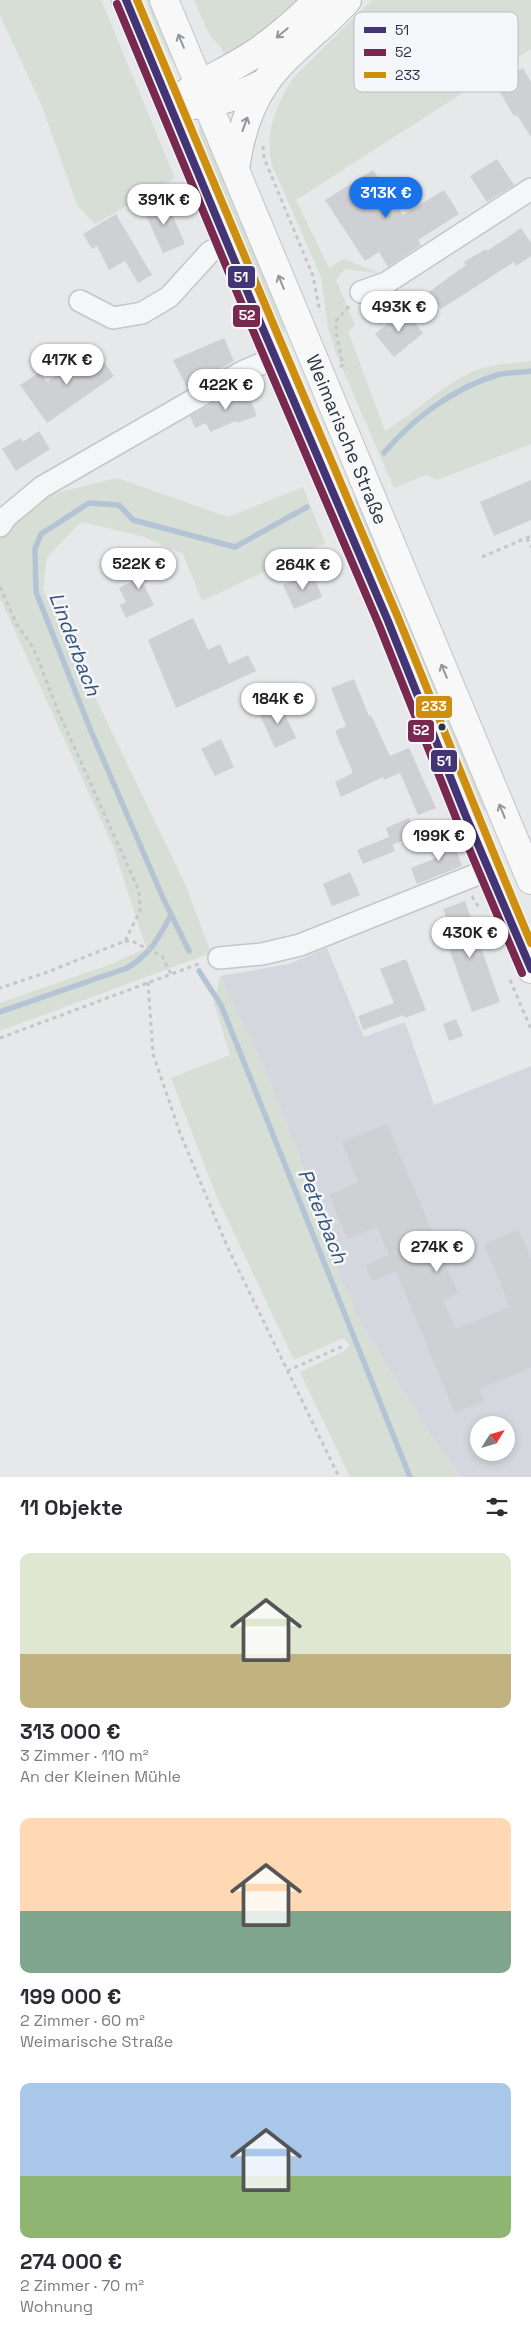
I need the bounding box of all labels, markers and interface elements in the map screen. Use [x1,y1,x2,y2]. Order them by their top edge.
legend [354,12,518,92]
text: 51 [395,21,409,39]
one-way arrow [276,27,289,39]
one-way arrow [176,34,185,49]
text: 52 [395,43,412,61]
text: 233 [395,66,420,84]
one-way arrow [241,117,250,132]
pin: 313K € [345,176,427,219]
text: 313K € [360,182,412,203]
pin: 391K € [123,184,205,226]
text: 391K € [138,189,190,210]
line badge: 51 [227,265,256,289]
text: 51 [234,268,248,286]
one-way arrow [276,275,286,290]
pin: 493K € [358,290,440,333]
text: 493K € [372,296,426,317]
line badge: 52 [232,304,261,328]
text: 52 [239,306,255,324]
pin: 417K € [26,344,108,386]
text: 417K € [42,349,92,370]
street label: Weimarische Straße [300,351,393,528]
pin: 422K € [185,368,267,411]
text: 422K € [199,374,253,395]
pin: 522K € [98,548,180,590]
pin: 264K € [262,548,344,591]
text: 522K € [112,553,166,574]
text: 264K € [276,554,330,575]
water label: Linderbach [43,589,107,700]
one-way arrow [439,664,449,679]
pin: 184K € [237,682,319,725]
text: 184K € [252,688,304,709]
line badge: 233 [415,695,453,719]
text: 233 [421,697,447,715]
line badge: 52 [407,719,435,743]
text: 52 [413,721,429,739]
unlabelled marker [437,722,447,732]
line badge: 51 [430,749,458,773]
text: 51 [437,752,451,770]
one-way arrow [497,804,507,819]
pin: 199K € [398,820,480,862]
text: 199K € [413,825,465,846]
pin: 430K € [429,916,511,959]
text: 430K € [442,922,498,943]
water label: Peterbach [292,1165,354,1268]
pin: 274K € [396,1230,478,1273]
text: 274K € [411,1236,463,1257]
north arrow [470,1416,515,1461]
map controls [470,1416,515,1461]
icon: filters [483,1493,511,1521]
text: 11 Objekte [20,1494,123,1521]
icon: home [221,1585,311,1675]
text: 313 000 € [20,1718,120,1745]
text: 3 Zimmer · 110 m² [20,1745,149,1766]
text: An der Kleinen Mühle [20,1766,181,1787]
icon: home [221,1850,311,1940]
text: 199 000 € [20,1983,121,2010]
text: 2 Zimmer · 60 m² [20,2010,145,2031]
text: Weimarische Straße [20,2031,173,2052]
icon: home [221,2115,311,2205]
text: 274 000 € [20,2248,122,2275]
text: 2 Zimmer · 70 m² [20,2275,144,2296]
text: Wohnung [20,2296,93,2317]

